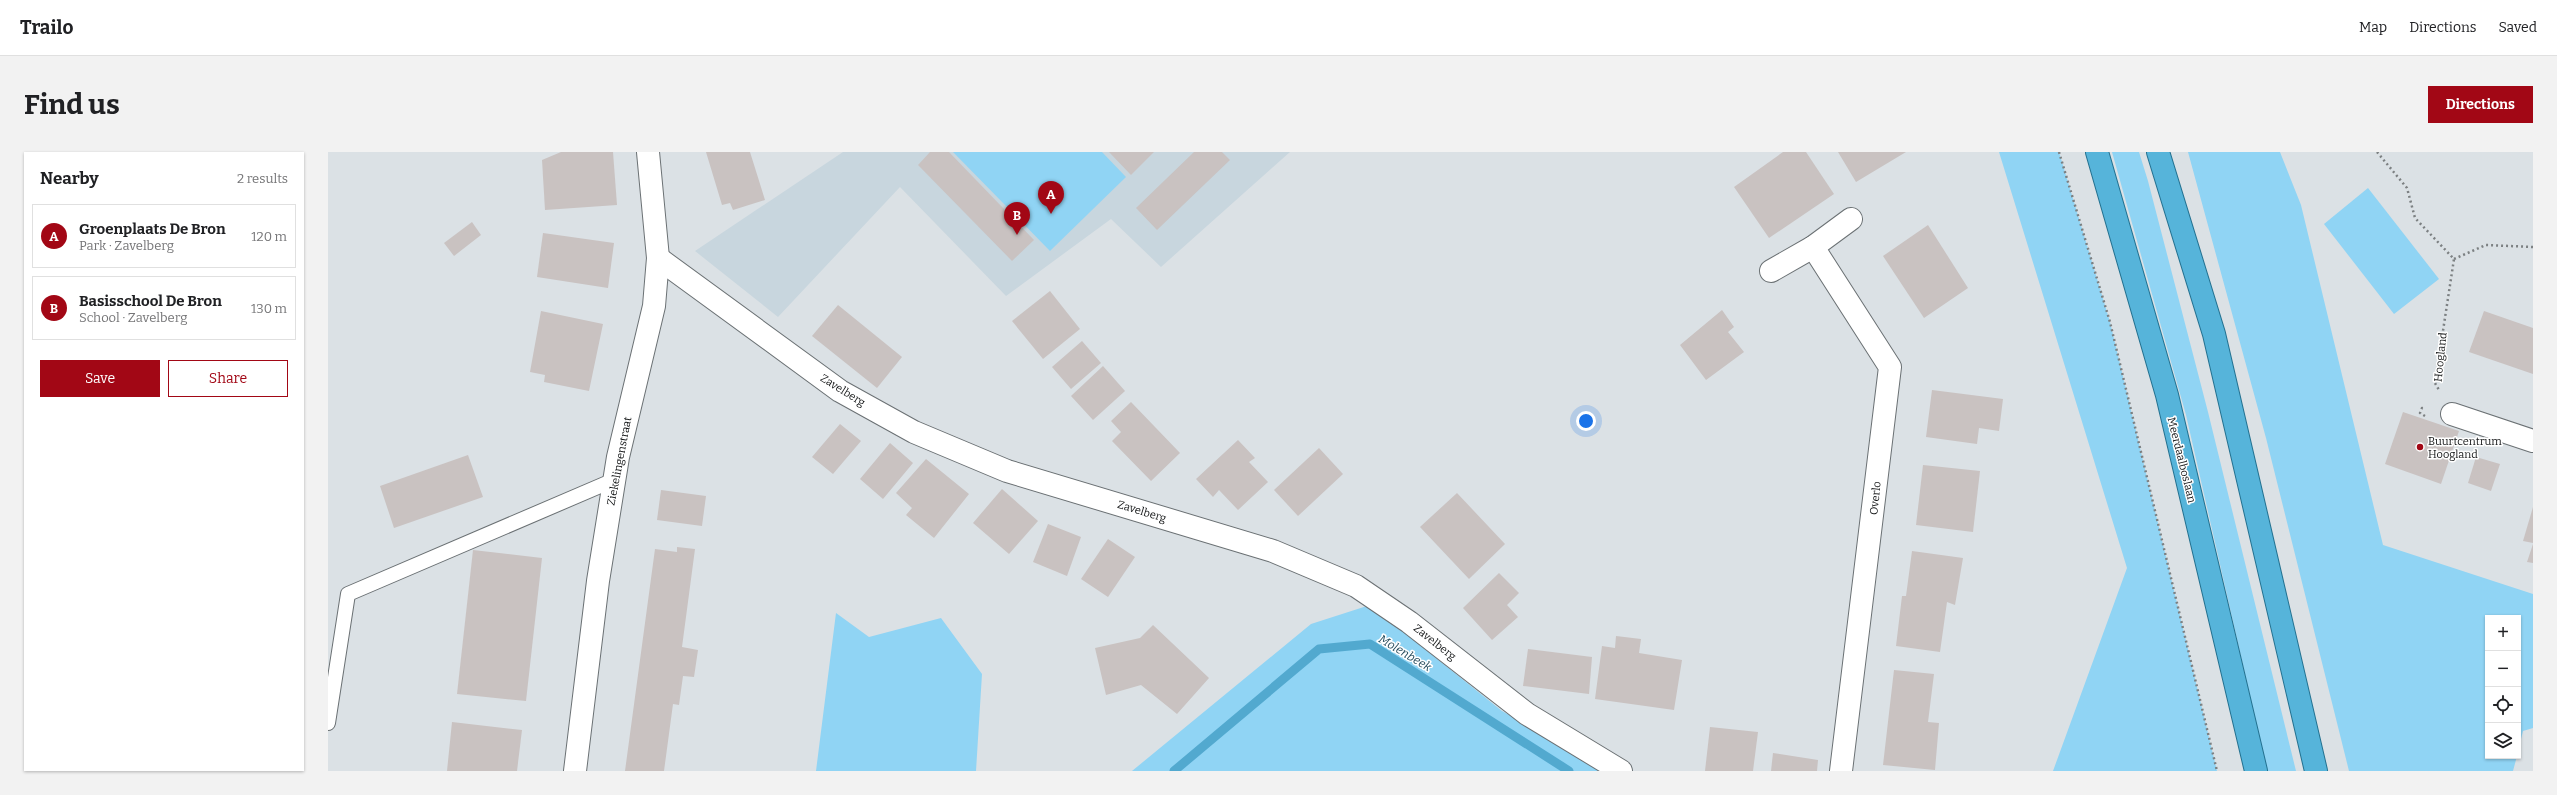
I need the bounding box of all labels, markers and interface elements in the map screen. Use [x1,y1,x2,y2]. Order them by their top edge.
text: Trailo [20,16,73,39]
text: Map [2359,19,2387,36]
text: Directions [2409,19,2477,36]
text: Saved [2499,19,2537,36]
button: Directions [2428,86,2533,123]
text: Find us [24,88,120,121]
text: Nearby [40,168,99,189]
text: 2 results [237,171,288,186]
pin: A [1038,181,1064,214]
pin: B [1004,202,1030,235]
text: Groenplaats De Bron [79,220,226,238]
text: A [49,229,59,244]
text: 120 m [251,229,287,244]
text: Park · Zavelberg [79,238,174,253]
text: Basisschool De Bron [79,292,222,310]
text: B [50,301,58,316]
text: 130 m [251,301,287,316]
text: School · Zavelberg [79,310,187,325]
street label: Hoogland [2431,331,2450,382]
button: Save [40,360,160,397]
button: Share [168,360,288,397]
street label: Zavelberg [818,372,868,409]
your location [1576,411,1596,431]
street label: Ziekelingenstraat [605,416,634,507]
street label: Meerdaalboslaan [2165,416,2198,504]
place label: Buurtcentrum Hoogland [2428,435,2502,461]
marker: Buurtcentrum Hoogland [2415,442,2425,452]
street label: Overlo [1867,481,1884,516]
street label: Zavelberg [1116,498,1168,525]
map controls [2485,615,2521,759]
button: + [2485,615,2521,651]
street label: Zavelberg [1411,622,1459,663]
water label: Molenbeek [1376,632,1434,674]
button: − [2485,651,2521,687]
button: locate [2485,687,2521,723]
button: layers [2485,723,2521,759]

